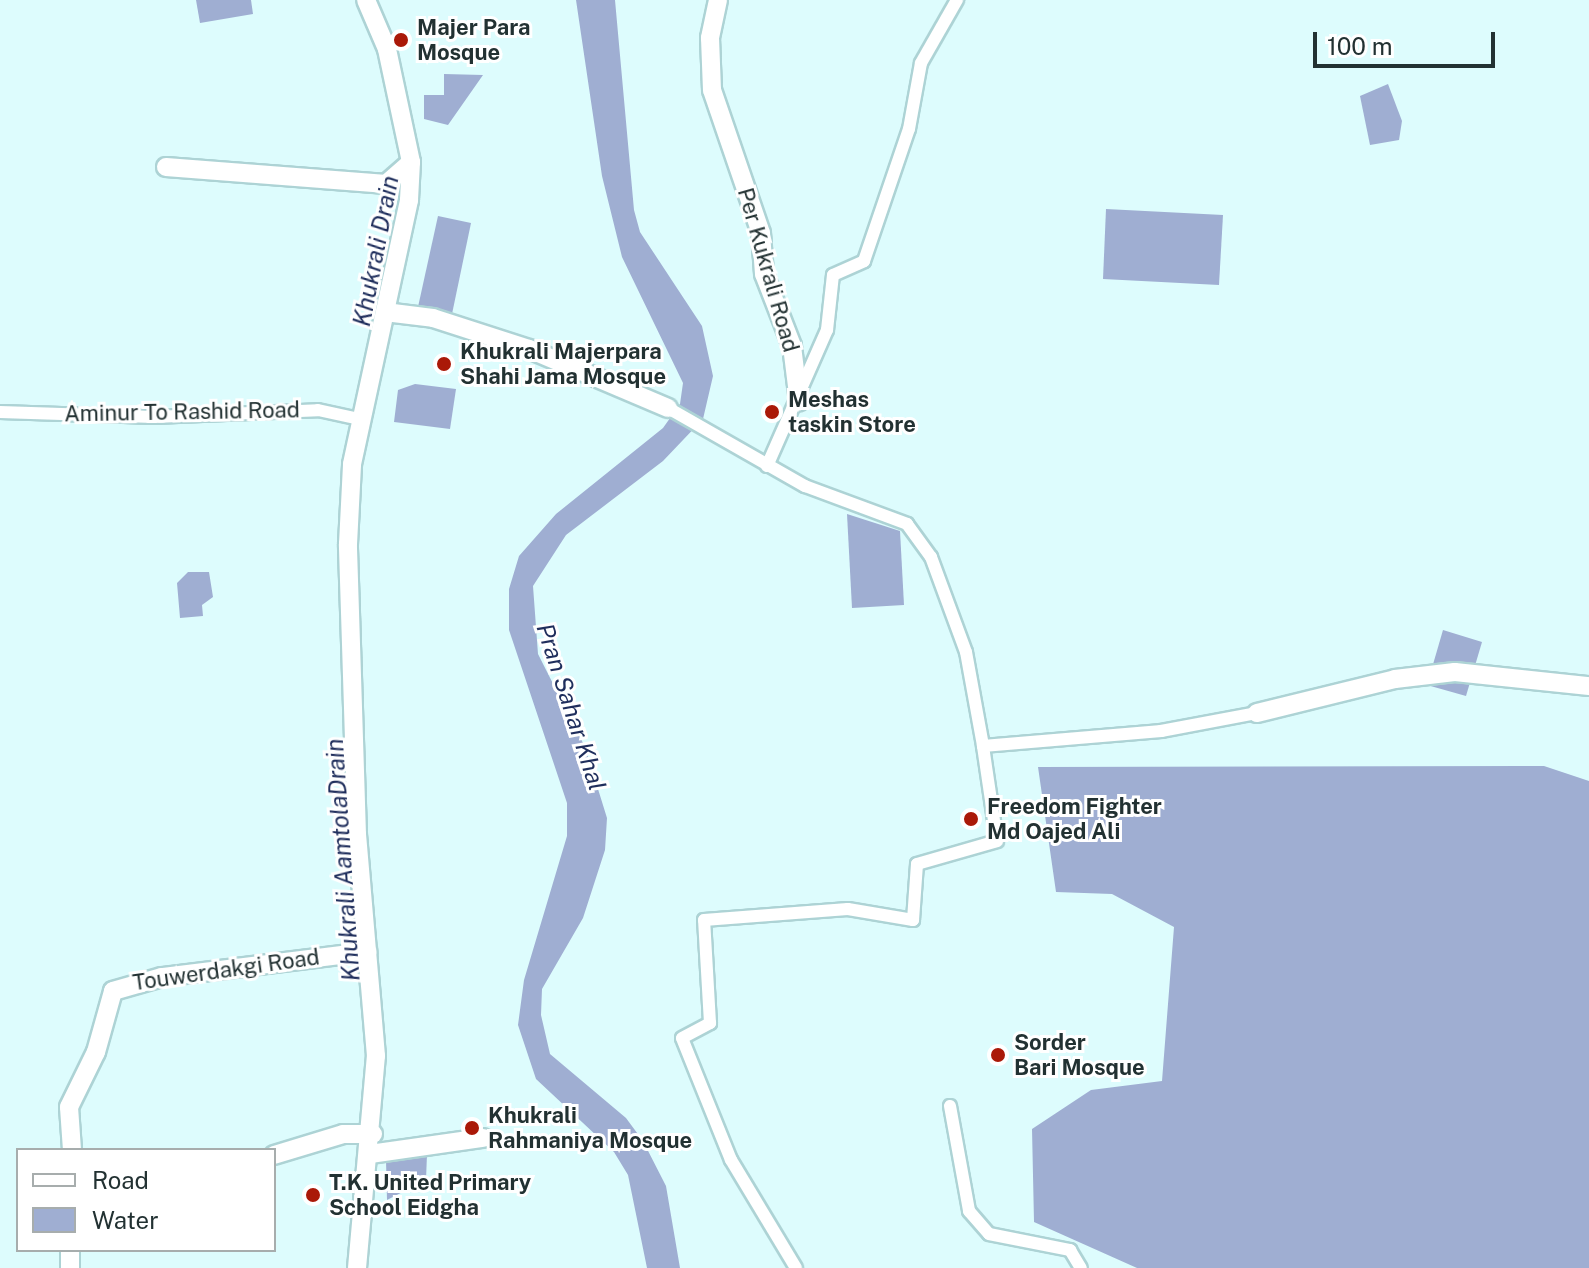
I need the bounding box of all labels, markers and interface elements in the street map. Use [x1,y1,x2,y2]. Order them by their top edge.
place label: Majer Para Mosque [417,14,530,66]
scale bar [1317,16,1499,66]
marker: Majer Para Mosque [392,31,410,49]
text: 100 m [1327,32,1393,60]
water label: Khukrali Drain [347,173,405,329]
street label: Per Kukrali Road [732,185,804,355]
place label: Khukrali Majerpara Shahi Jama Mosque [460,338,666,390]
marker: Khukrali Majerpara Shahi Jama Mosque [435,355,453,373]
place label: Meshas taskin Store [788,386,916,438]
street label: Aminur To Rashid Road [64,397,300,427]
marker: Meshas taskin Store [763,403,781,421]
water label: Pran Sahar Khal [530,620,612,794]
water label: Khukrali AamtolaDrain [320,738,366,982]
place label: Freedom Fighter Md Oajed Ali [987,793,1162,844]
marker: Freedom Fighter Md Oajed Ali [962,810,980,828]
street label: Touwerdakgi Road [131,944,321,996]
place label: Sorder Bari Mosque [1014,1029,1145,1080]
marker: Sorder Bari Mosque [989,1046,1007,1064]
place label: Khukrali Rahmaniya Mosque [488,1102,692,1154]
marker: Khukrali Rahmaniya Mosque [463,1119,481,1137]
legend [16,1148,276,1252]
text: Road [92,1166,149,1194]
place label: T.K. United Primary School Eidgha [329,1169,531,1220]
marker: T.K. United Primary School Eidgha [304,1186,322,1204]
text: Water [92,1206,159,1234]

